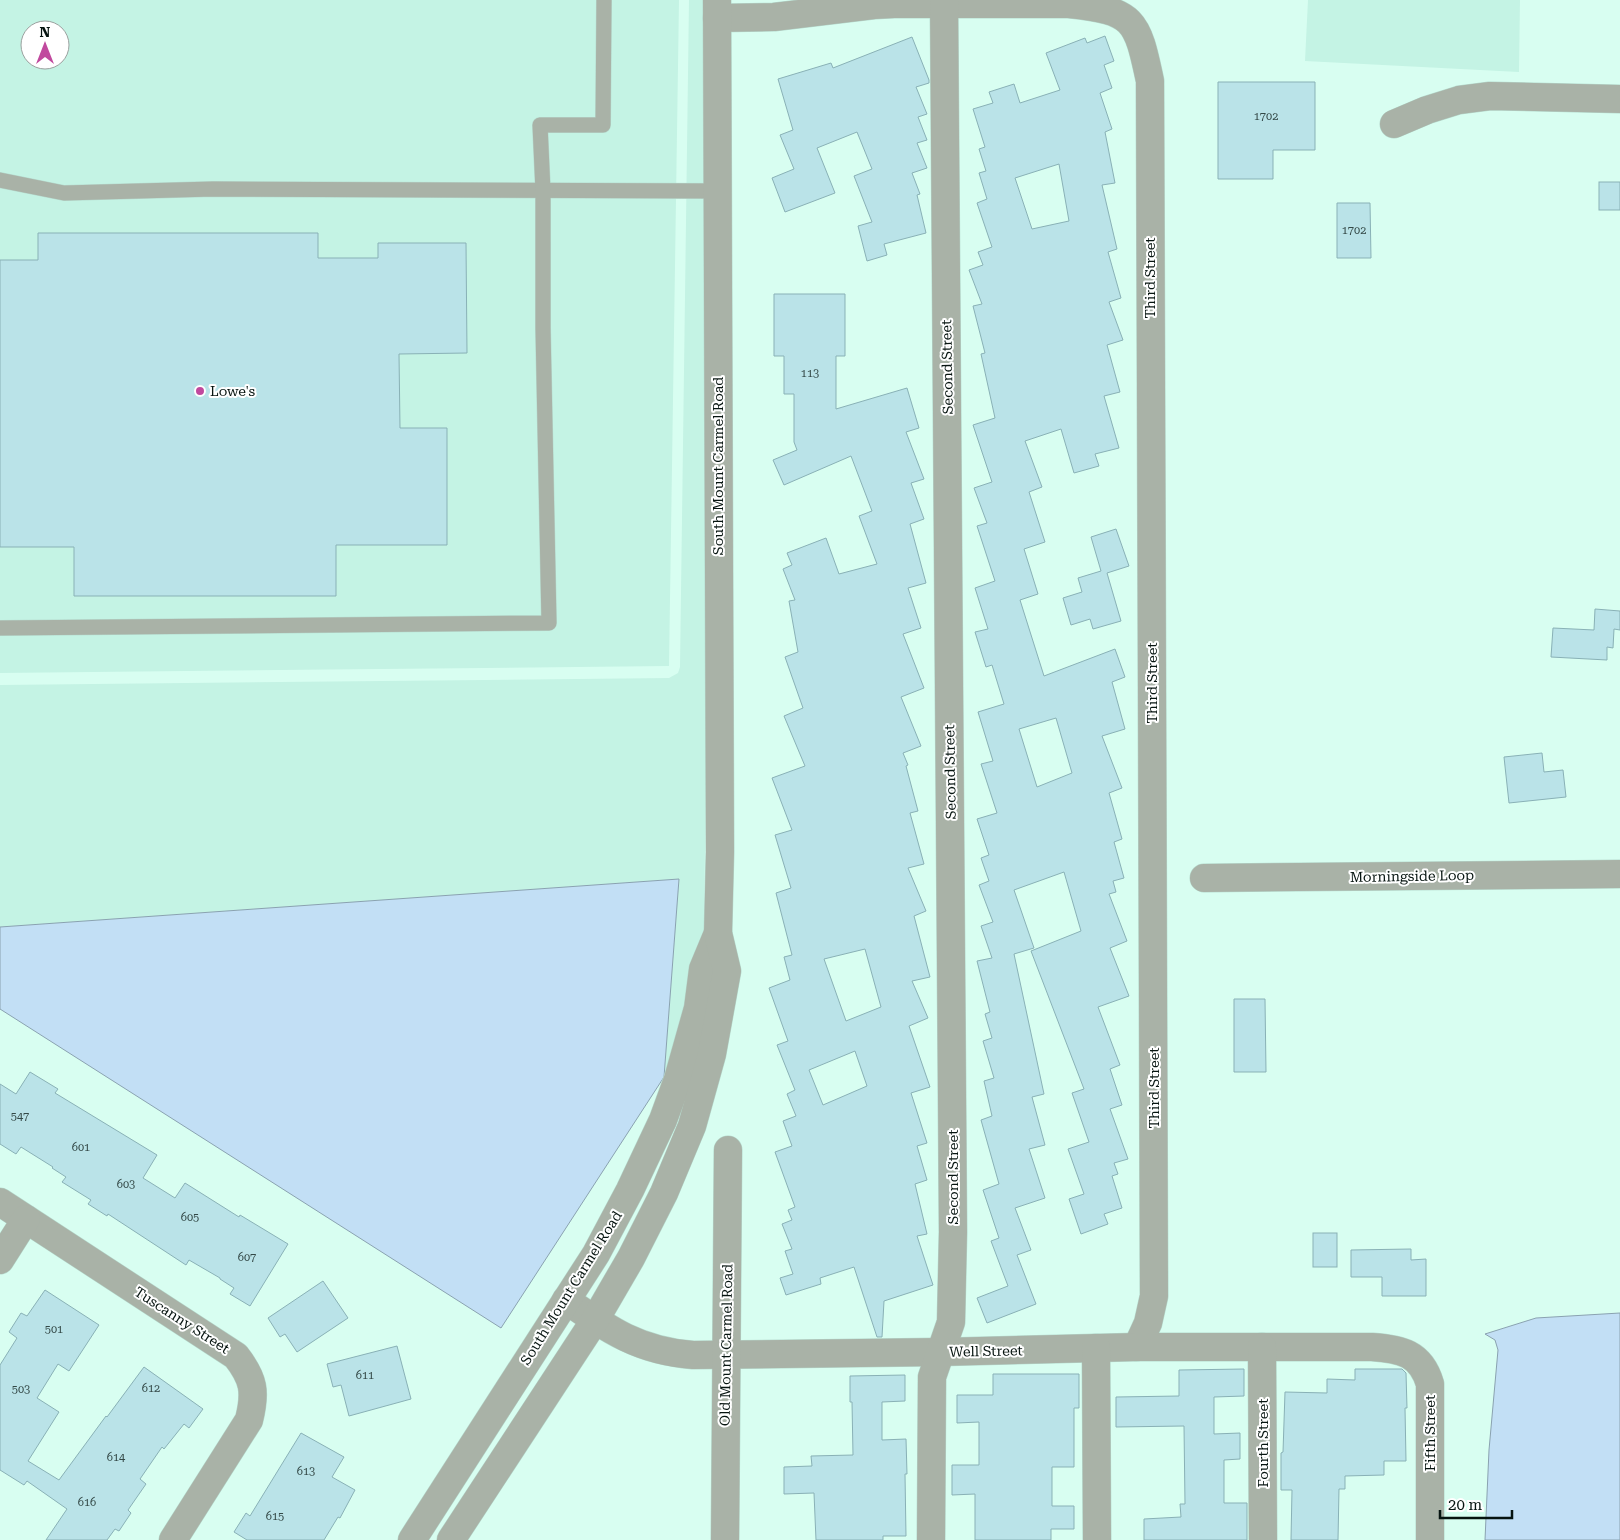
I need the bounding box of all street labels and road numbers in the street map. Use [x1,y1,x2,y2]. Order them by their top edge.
street label: Third Street [1142,237,1158,319]
street label: Second Street [938,319,956,415]
street label: South Mount Carmel Road [710,377,726,555]
street label: Third Street [1144,642,1160,724]
street label: Second Street [941,724,959,820]
street label: Morningside Loop [1350,867,1474,885]
street label: Third Street [1146,1047,1162,1129]
street label: Second Street [945,1130,961,1224]
street label: South Mount Carmel Road [517,1208,625,1368]
street label: Old Mount Carmel Road [717,1264,735,1426]
street label: Tuscanny Street [132,1283,232,1357]
street label: Well Street [949,1342,1023,1360]
street label: Fifth Street [1422,1395,1438,1471]
street label: Fourth Street [1255,1398,1271,1488]

